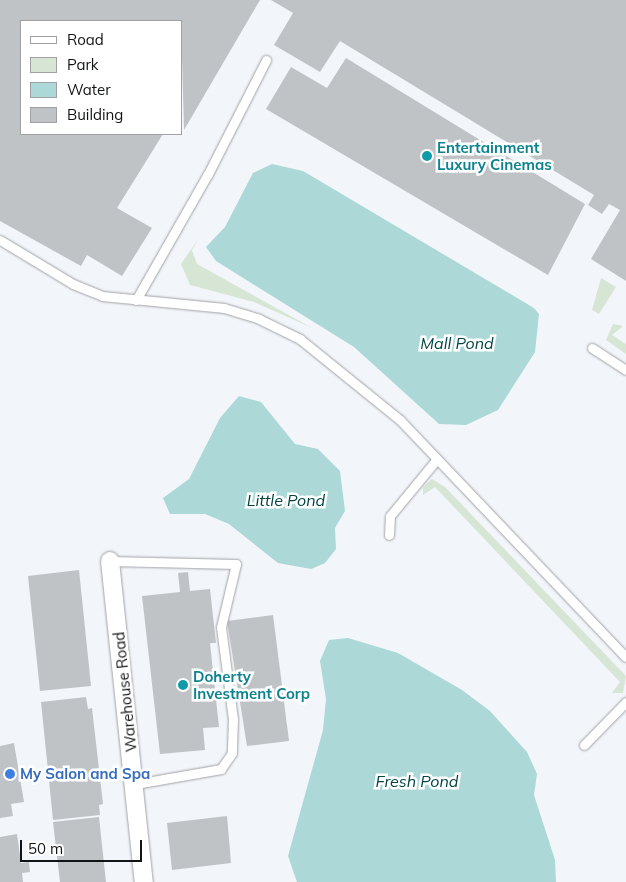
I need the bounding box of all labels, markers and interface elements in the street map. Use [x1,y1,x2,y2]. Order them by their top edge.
legend [20,20,182,135]
text: Road [67,30,104,49]
text: Park [67,55,99,74]
text: Water [67,80,111,99]
text: Building [67,105,123,124]
place label: Entertainment Luxury Cinemas [437,138,552,173]
marker: Entertainment Luxury Cinemas [421,150,433,162]
water label: Mall Pond [420,333,494,353]
water label: Little Pond [247,490,325,510]
street label: Warehouse Road [110,631,140,753]
place label: Doherty Investment Corp [193,667,310,702]
marker: Doherty Investment Corp [177,679,189,691]
place label: My Salon and Spa [20,765,150,783]
marker: My Salon and Spa [4,768,16,780]
water label: Fresh Pond [376,771,458,791]
scale bar [22,830,145,862]
text: 50 m [28,839,63,858]

